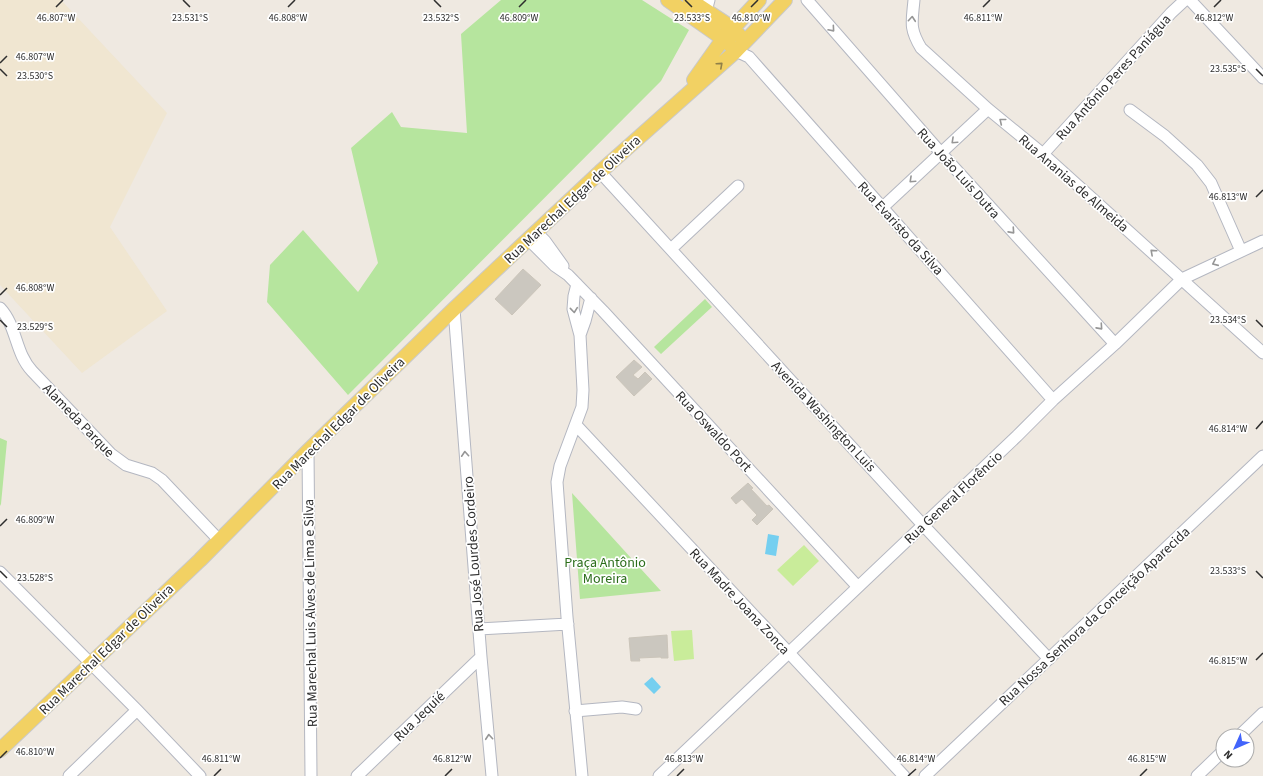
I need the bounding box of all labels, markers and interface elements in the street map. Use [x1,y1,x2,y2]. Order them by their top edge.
street label: Rua Antônio Peres Paniágua [1052,10,1176,145]
text: 46.807°W [37,11,75,25]
text: 23.531°S [172,11,208,25]
text: 46.808°W [269,11,307,25]
text: 23.532°S [423,11,459,25]
text: 46.809°W [500,11,538,25]
text: 23.533°S [674,11,710,25]
text: 46.810°W [732,11,770,25]
text: 46.811°W [964,11,1002,25]
text: 46.812°W [1195,11,1233,25]
one-way arrow [908,16,917,22]
one-way arrow [828,25,835,32]
text: 46.807°W [16,50,54,64]
text: 23.535°S [1210,62,1246,76]
one-way arrow [715,63,722,70]
text: 23.530°S [17,69,53,83]
one-way arrow [999,119,1007,126]
street label: Rua João Luis Dutra [912,124,1004,223]
street label: Rua Ananias de Almeida [1014,130,1133,237]
street label: Rua Marechal Edgar de Oliveira [500,131,646,269]
one-way arrow [951,136,959,144]
one-way arrow [909,175,917,183]
street label: Rua Evaristo da Silva [853,177,948,280]
text: 46.813°W [1209,190,1247,204]
one-way arrow [1007,226,1015,234]
one-way arrow [1150,250,1158,257]
one-way arrow [1211,258,1219,266]
text: 46.808°W [16,281,54,295]
one-way arrow [570,306,579,313]
text: 23.534°S [1210,313,1246,327]
text: 23.529°S [17,320,53,334]
one-way arrow [1095,322,1102,330]
street label: Rua Marechal Edgar de Oliveira [268,353,410,495]
street label: Avenida Washington Luis [766,357,880,477]
street label: Alameda Parque [38,379,119,462]
street label: Rua Oswaldo Port [670,387,756,477]
text: 46.814°W [1209,422,1247,436]
street label: Rua General Florêncio [900,447,1007,549]
one-way arrow [461,451,470,457]
street label: Rua José Lourdes Cordeiro [459,475,489,632]
street label: Rua Marechal Luis Alves de Lima e Silva [299,499,323,727]
text: 46.809°W [16,513,54,527]
street label: Rua Nossa Senhora da Conceição Aparecida [995,523,1195,711]
street label: Rua Madre Joana Zonca [684,544,794,659]
park label: Praça Antônio Moreira [564,553,646,589]
text: 23.533°S [1210,564,1246,578]
text: 23.528°S [17,571,53,585]
street label: Rua Marechal Edgar de Oliveira [35,580,179,720]
text: 46.815°W [1209,654,1247,668]
street label: Rua Jequié [389,687,450,746]
north arrow [1215,728,1255,768]
one-way arrow [484,734,493,740]
text: 46.810°W [16,745,54,759]
text: N [1220,747,1236,763]
text: 46.811°W [202,752,240,766]
text: 46.812°W [433,752,471,766]
text: 46.813°W [665,752,703,766]
text: 46.814°W [897,752,935,766]
text: 46.815°W [1128,752,1166,766]

